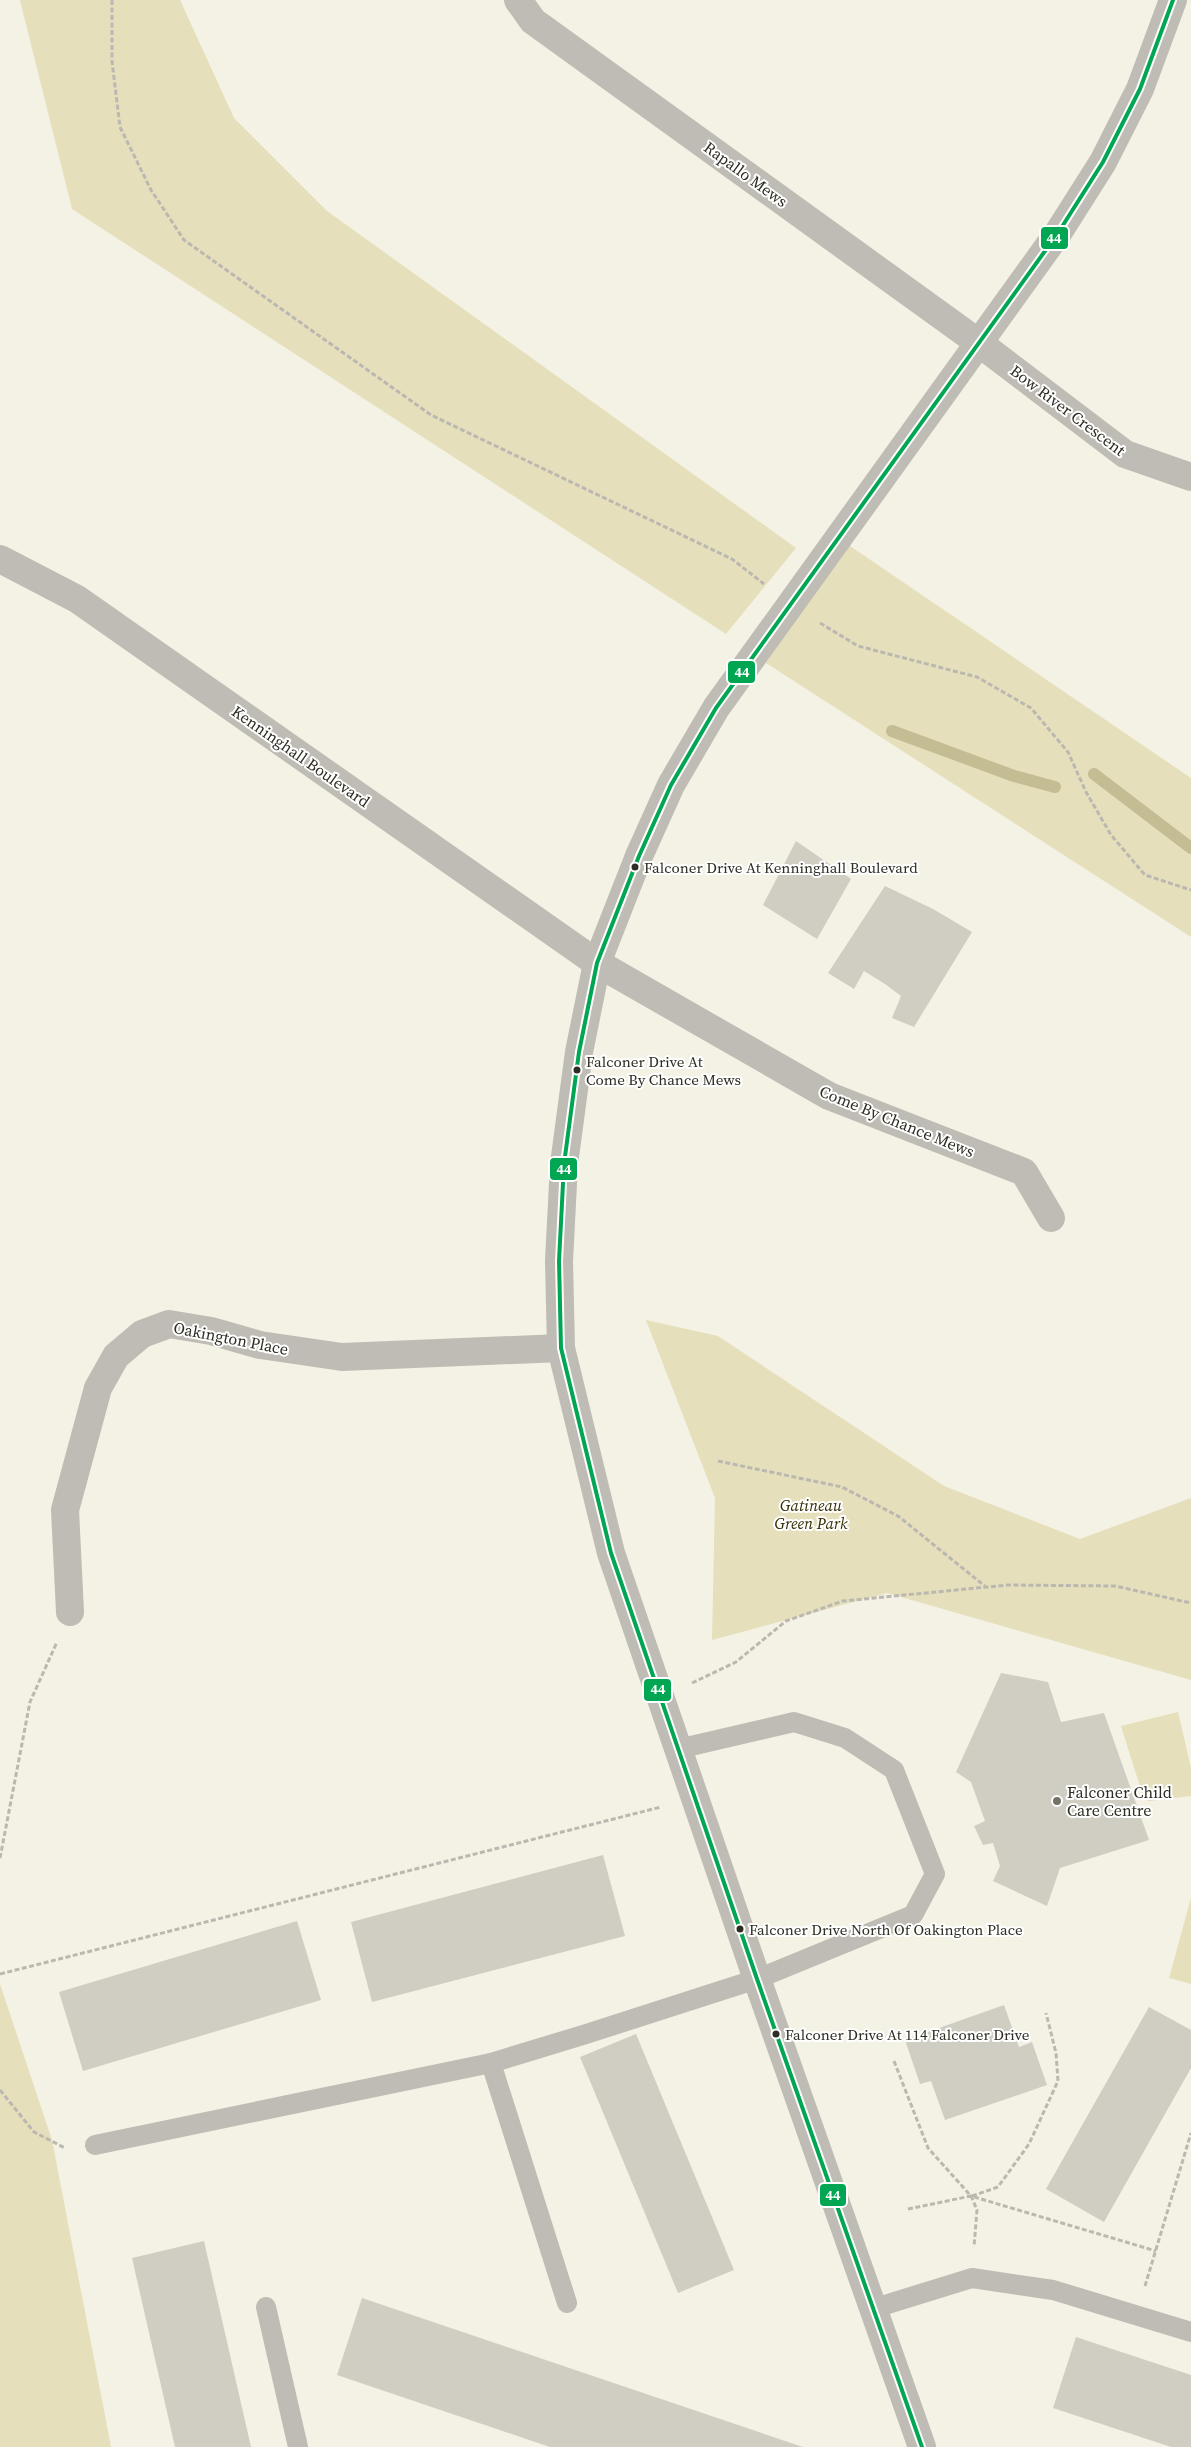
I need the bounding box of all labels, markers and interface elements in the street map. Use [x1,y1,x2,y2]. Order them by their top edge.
street label: Rapallo Mews [700,136,793,212]
line badge: 44 [1040,226,1069,250]
text: 44 [1046,228,1062,248]
street label: Bow River Crescent [1006,359,1131,461]
line badge: 44 [727,660,756,684]
text: 44 [734,662,750,682]
street label: Kenninghall Boulevard [228,700,374,812]
place label: Falconer Drive At Kenninghall Boulevard [644,857,918,878]
marker: Falconer Drive At Kenninghall Boulevard [630,862,640,872]
place label: Falconer Drive At Come By Chance Mews [586,1051,741,1090]
marker: Falconer Drive At Come By Chance Mews [572,1065,582,1075]
street label: Come By Chance Mews [816,1080,978,1162]
line badge: 44 [549,1157,578,1181]
text: 44 [556,1159,572,1179]
street label: Oakington Place [172,1316,290,1360]
park label: Gatineau Green Park [775,1494,848,1534]
line badge: 44 [643,1678,672,1702]
text: 44 [650,1679,666,1699]
place label: Falconer Child Care Centre [1067,1781,1172,1821]
marker: Falconer Child Care Centre [1051,1795,1063,1807]
place label: Falconer Drive North Of Oakington Place [749,1919,1023,1940]
marker: Falconer Drive North Of Oakington Place [735,1924,745,1934]
place label: Falconer Drive At 114 Falconer Drive [785,2024,1030,2045]
marker: Falconer Drive At 114 Falconer Drive [771,2029,781,2039]
line badge: 44 [819,2183,847,2207]
text: 44 [825,2185,841,2205]

